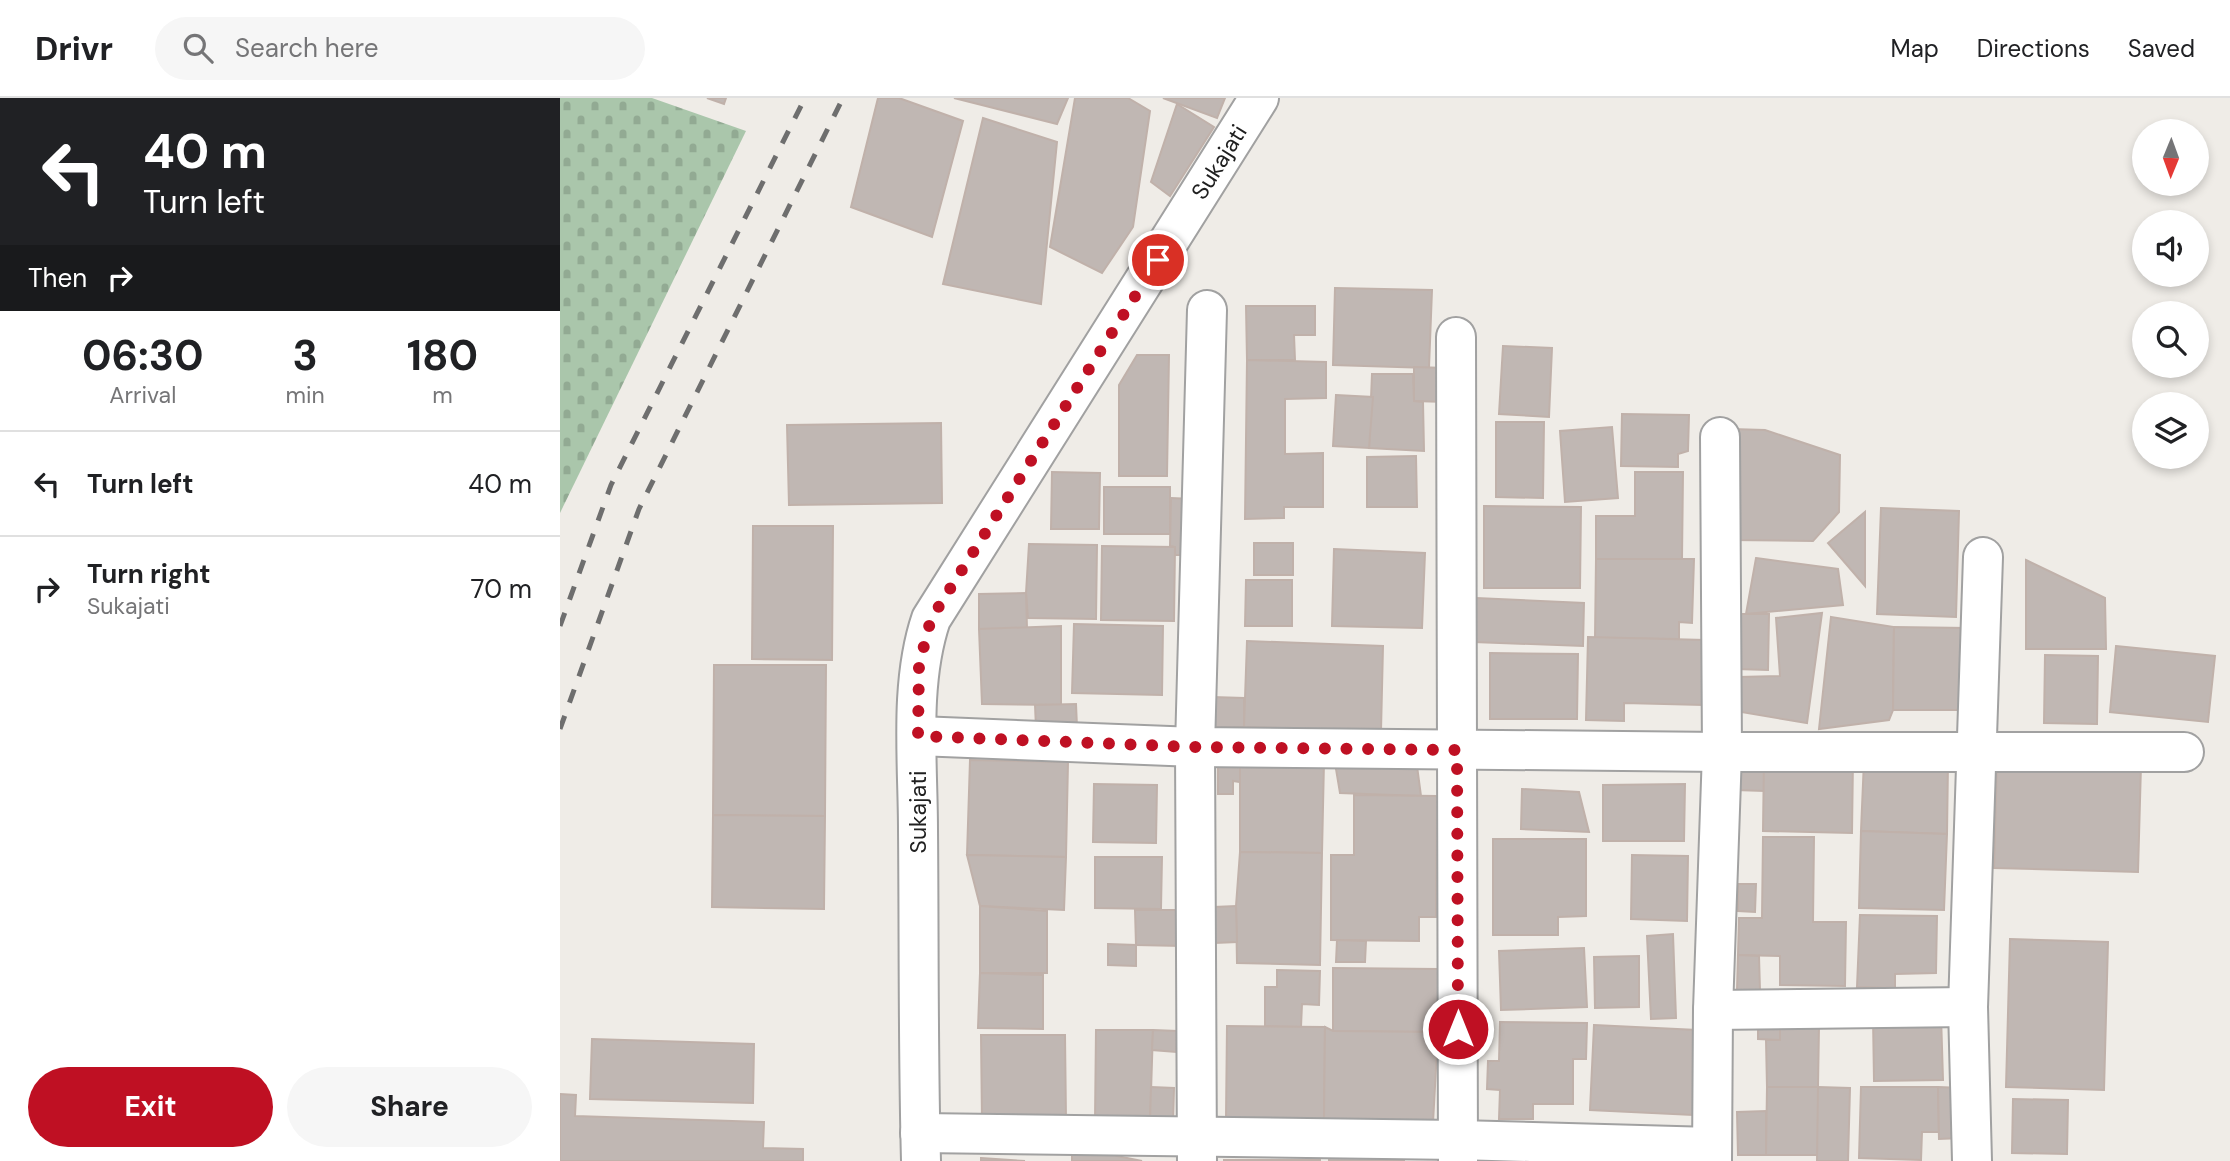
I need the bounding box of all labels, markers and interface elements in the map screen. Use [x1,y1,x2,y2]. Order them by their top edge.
search box [155,17,645,80]
text: Drivr [35,27,113,70]
icon: search [179,29,217,67]
text: Search here [235,31,378,65]
text: Map [1891,33,1939,64]
text: Directions [1977,33,2090,64]
text: Saved [2128,33,2195,64]
text: 40 m [143,119,267,183]
street label: Sukajati [1184,119,1254,205]
north arrow [2132,119,2208,196]
map controls [2132,119,2209,469]
icon: left [28,126,119,217]
text: Turn left [143,181,265,223]
button: sound [2132,210,2209,287]
pin [1128,230,1188,290]
icon: arrive [1139,241,1177,279]
icon: right [101,259,139,297]
text: Then [28,261,87,295]
button: search [2132,301,2209,378]
text: 06:30 [82,328,204,383]
text: 3 [292,328,318,383]
text: 180 [407,328,478,383]
text: Arrival [109,380,176,410]
text: min [286,380,325,410]
text: m [432,380,453,410]
button: layers [2132,392,2209,469]
icon: left [28,465,66,503]
text: Turn left [87,467,194,501]
text: 40 m [468,467,532,501]
text: Turn right [87,557,211,591]
icon: right [28,570,66,608]
text: 70 m [471,572,532,606]
text: Sukajati [87,591,170,621]
street label: Sukajati [903,771,933,853]
position arrow [1421,992,1495,1066]
button: Exit [28,1067,273,1147]
button: Share [287,1067,532,1147]

